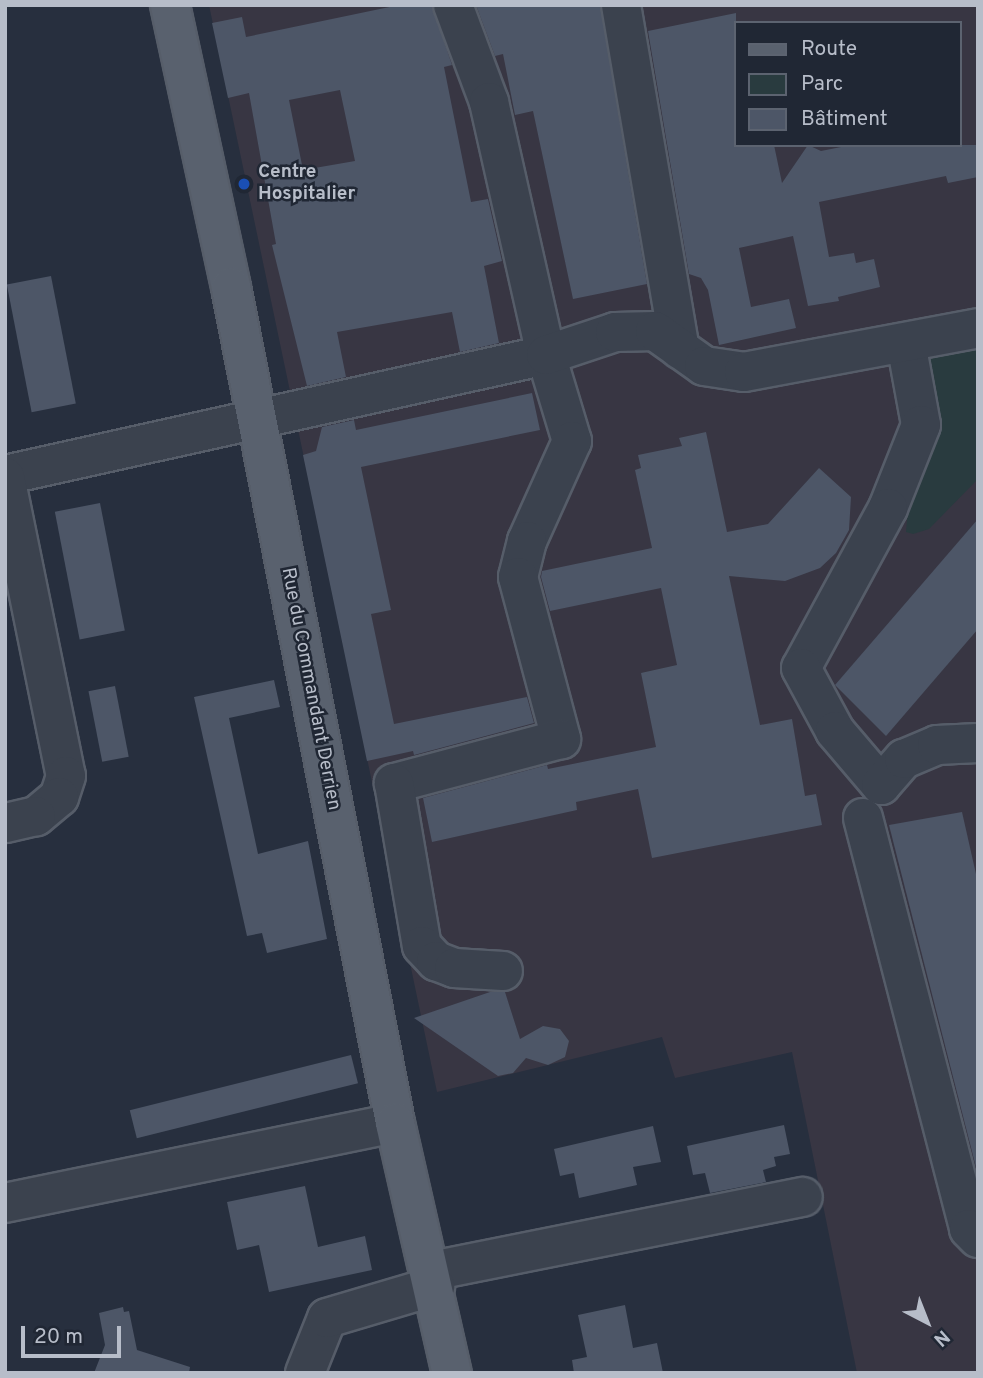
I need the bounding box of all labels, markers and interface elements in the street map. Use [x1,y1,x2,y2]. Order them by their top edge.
legend [734,21,962,147]
text: Route [801,36,857,63]
text: Parc [801,71,843,98]
text: Bâtiment [801,106,888,133]
place label: Centre Hospitalier [258,162,355,206]
marker: Centre Hospitalier [236,176,252,192]
street label: Rue du Commandant Derrien [275,566,345,812]
north arrow [892,1287,962,1357]
scale bar [24,1312,124,1356]
text: 20 m [34,1324,83,1351]
text: N [928,1324,954,1351]

